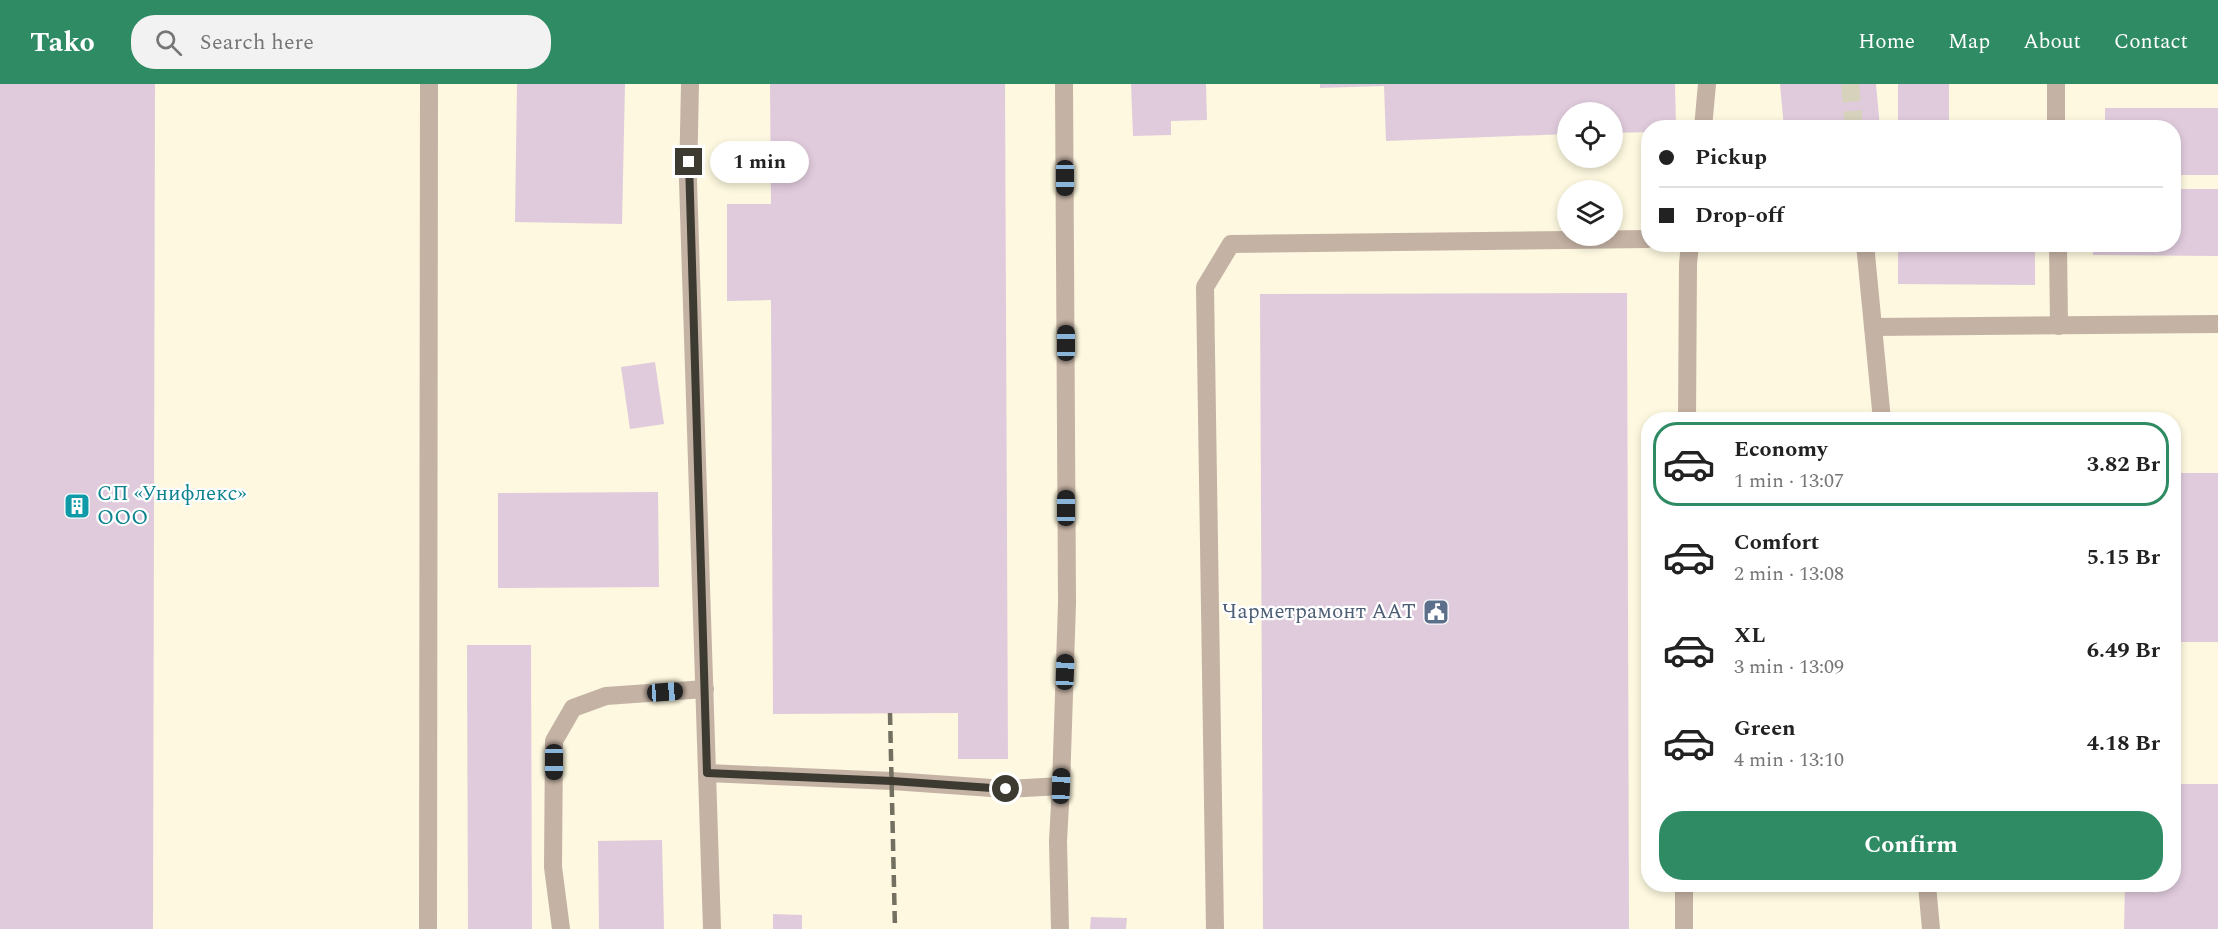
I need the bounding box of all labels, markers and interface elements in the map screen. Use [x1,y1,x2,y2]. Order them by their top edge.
search box [131,15,551,69]
text: Tako [30,21,95,64]
icon: search [152,26,185,59]
text: Search here [200,26,314,59]
text: Home [1858,26,1915,58]
text: Map [1948,26,1990,58]
text: About [2023,26,2081,58]
text: Contact [2114,26,2188,58]
map controls [1557,102,1623,246]
button: locate [1557,102,1623,168]
callout: 1 min [710,141,809,183]
text: Pickup [1695,141,1767,174]
text: 1 min [733,147,786,177]
route end [675,148,702,175]
car [1056,160,1074,196]
button: layers [1557,180,1623,246]
text: Drop-off [1695,199,1784,232]
car [1057,325,1075,361]
text: Economy [1734,433,1827,466]
icon: car [1662,437,1716,491]
text: 3.82 Br [2087,448,2160,481]
text: 1 min · 13:07 [1734,466,1844,496]
place label: СП «Унифлекс» ООО [97,478,247,534]
car [1057,490,1075,526]
building icon: СП «Унифлекс» ООО [62,491,92,521]
text: Comfort [1734,526,1819,559]
icon: car [1662,530,1716,584]
text: 5.15 Br [2087,541,2160,574]
text: 2 min · 13:08 [1734,559,1844,589]
place label: Чарметрамонт ААТ [1222,596,1416,628]
public building icon: Чарметрамонт ААТ [1421,597,1451,627]
text: XL [1734,619,1765,652]
icon: car [1662,623,1716,677]
text: 6.49 Br [2087,634,2160,667]
text: 3 min · 13:09 [1734,652,1844,682]
car [1055,654,1075,690]
car [646,682,684,702]
text: Green [1734,712,1796,745]
icon: car [1662,716,1716,770]
text: 4.18 Br [2087,727,2160,760]
car [545,744,563,780]
text: 4 min · 13:10 [1734,745,1844,775]
car [1051,768,1071,804]
route start [992,775,1019,802]
button: Confirm [1659,811,2163,880]

